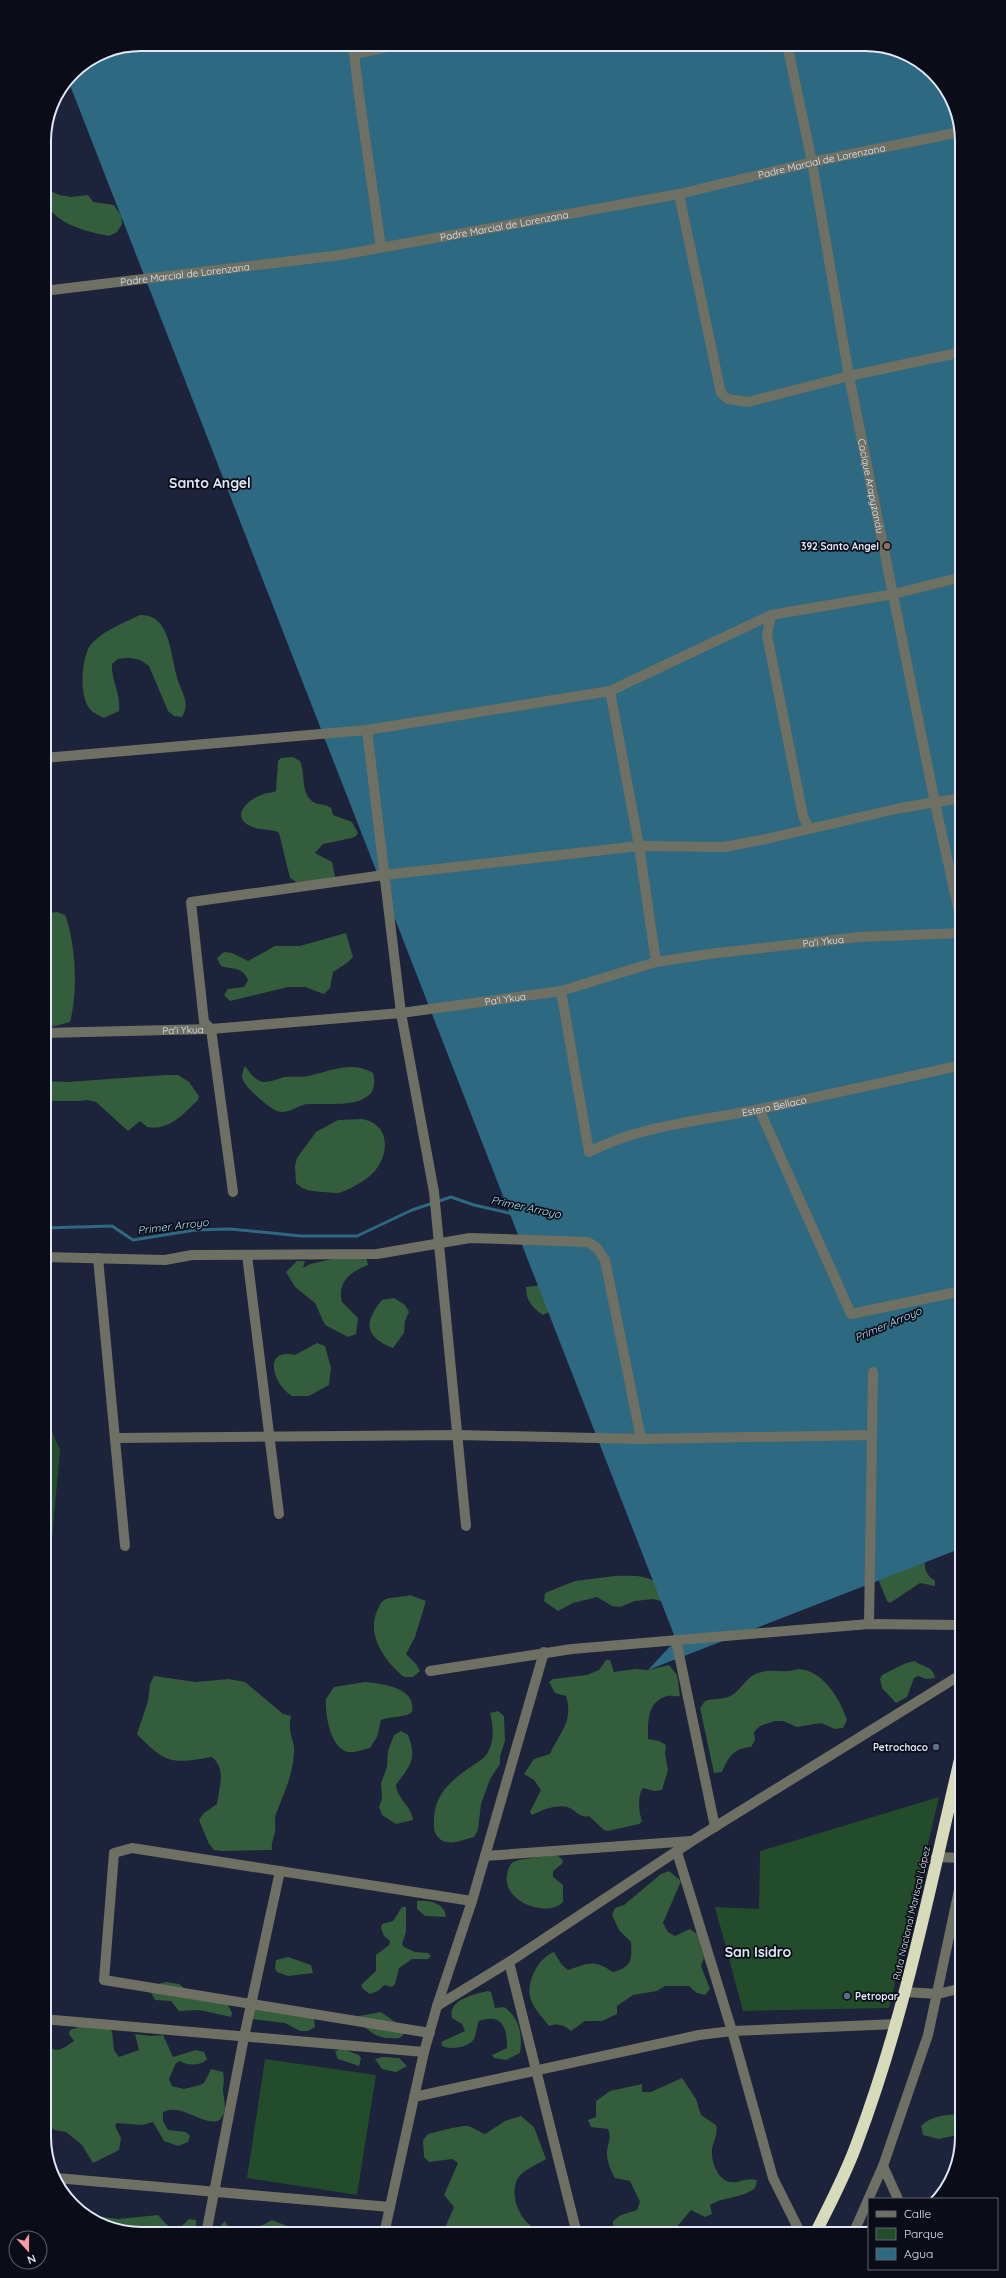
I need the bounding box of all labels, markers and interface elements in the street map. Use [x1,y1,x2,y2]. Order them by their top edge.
street label: Padre Marcial de Lorenzana [757,141,887,182]
street label: Padre Marcial de Lorenzana [439,208,569,244]
street label: Padre Marcial de Lorenzana [120,260,250,289]
street label: Cacique Arapyzandu [855,437,887,535]
district label: Santo Angel [169,474,251,492]
place label: 392 Santo Angel [801,540,879,553]
marker: 392 Santo Angel [882,541,892,551]
street label: Pa'i Ykua [802,933,845,950]
street label: Pa'i Ykua [484,990,527,1008]
street label: Pa'i Ykua [162,1023,204,1037]
street label: Estero Bellaco [741,1093,808,1119]
water label: Primer Arroyo [490,1193,564,1222]
water label: Primer Arroyo [137,1215,211,1237]
water label: Primer Arroyo [852,1303,925,1344]
place label: Petrochaco [873,1741,928,1754]
marker: Petrochaco [931,1742,941,1752]
street label: Ruta Nacional Mariscal López [890,1845,933,1981]
district label: San Isidro [725,1943,792,1961]
place label: Petropar [855,1990,899,2003]
marker: Petropar [842,1991,852,2001]
legend [868,2198,998,2270]
text: Calle [904,2206,932,2221]
text: Parque [904,2226,944,2241]
north arrow [8,2230,48,2270]
text: Agua [904,2246,933,2261]
text: N [25,2251,38,2267]

